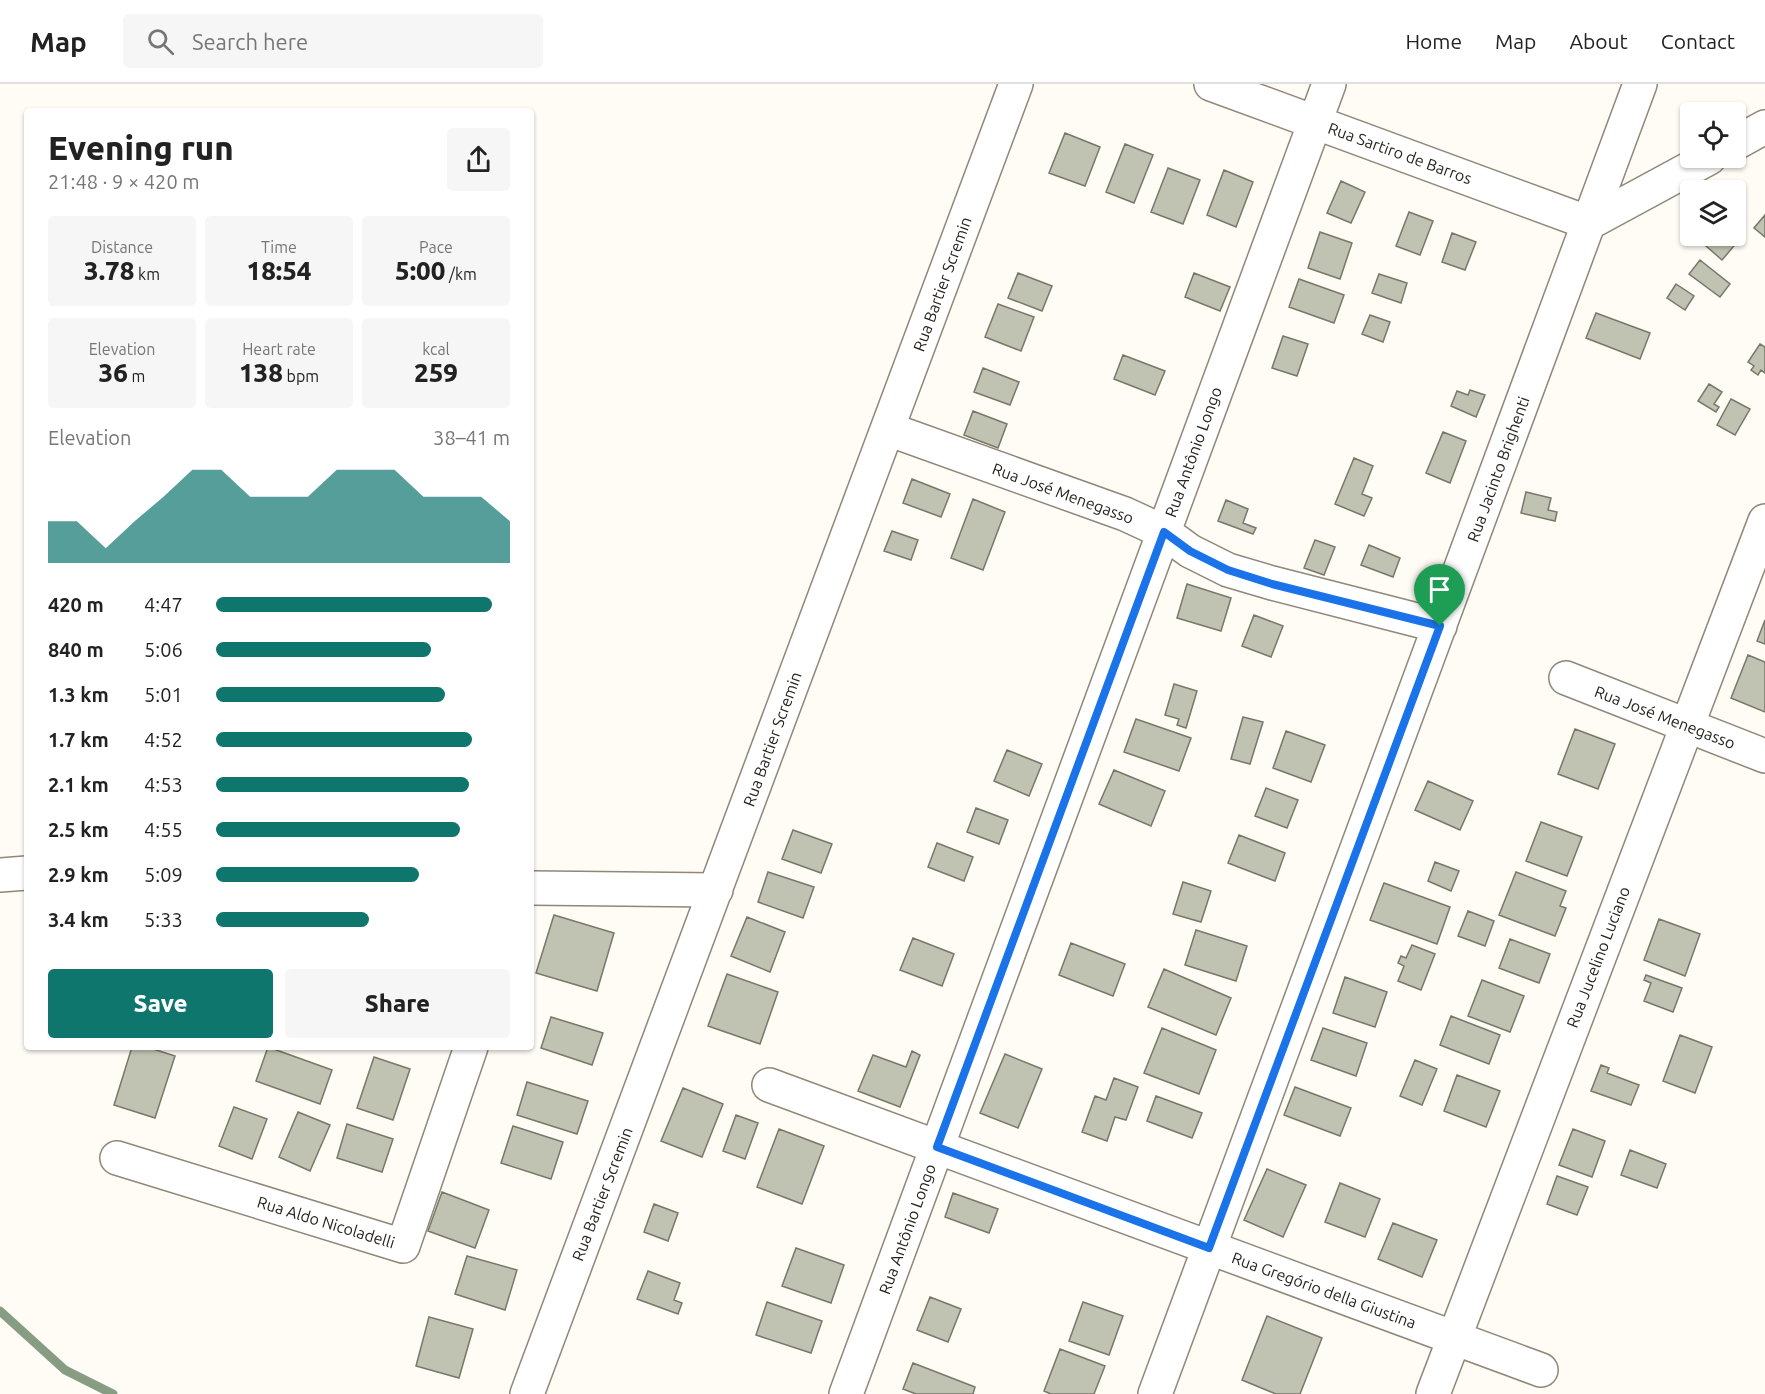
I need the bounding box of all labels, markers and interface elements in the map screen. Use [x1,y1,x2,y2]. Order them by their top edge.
search box [123,14,543,68]
icon: search [144,25,177,58]
text: Map [30,26,87,57]
text: Search here [192,29,308,54]
text: Home [1405,29,1462,53]
text: Map [1495,29,1536,53]
text: About [1569,29,1628,53]
text: Contact [1661,29,1735,53]
map controls [1680,102,1746,246]
button: locate [1680,102,1746,168]
street label: Rua Sartiro de Barros [1326,119,1474,187]
button: share [447,128,510,191]
text: Evening run [48,129,234,166]
text: 21:48 · 9 × 420 m [48,170,200,193]
button: layers [1680,180,1746,246]
street label: Rua Bartier Scremin [909,214,975,354]
text: Distance [91,238,153,256]
text: Time [261,238,297,256]
text: Pace [419,238,453,256]
text: 3.78 [84,256,134,285]
text: 18:54 [246,256,312,285]
text: 5:00 [395,256,445,285]
text: km [134,265,160,283]
text: /km [445,265,477,283]
text: Elevation [89,340,155,358]
text: Heart rate [242,340,316,358]
text: kcal [422,340,450,358]
text: 36 [99,358,128,387]
text: 138 [239,358,283,387]
text: 259 [414,358,458,387]
text: m [128,367,145,385]
text: bpm [283,367,319,385]
street label: Rua Antônio Longo [1161,384,1225,520]
street label: Rua Jacinto Brighenti [1463,394,1533,544]
text: Elevation [48,426,131,449]
text: 38–41 m [433,426,510,449]
street label: Rua José Menegasso [990,459,1136,527]
pin [1414,564,1465,626]
icon: arrive [1423,573,1456,606]
text: 420 m [48,593,104,616]
text: 4:47 [144,593,183,616]
text: 840 m [48,638,104,661]
text: 5:06 [144,638,183,661]
street label: Rua Bartier Scremin [739,669,805,809]
street label: Rua José Menegasso [1592,682,1738,752]
text: 1.3 km [48,683,109,706]
text: 5:01 [144,683,183,706]
text: 1.7 km [48,728,109,751]
text: 4:52 [144,728,183,751]
text: 2.1 km [48,773,109,796]
text: 4:53 [144,773,183,796]
text: 2.5 km [48,818,109,841]
text: 4:55 [144,818,183,841]
text: 2.9 km [48,863,109,886]
text: 5:09 [144,863,183,886]
street label: Rua Jucelino Luciano [1563,884,1633,1030]
text: 3.4 km [48,908,109,931]
text: 5:33 [144,908,183,931]
button: Save [48,969,273,1038]
button: Share [285,969,510,1038]
street label: Rua Bartier Scremin [568,1125,636,1263]
street label: Rua Antônio Longo [875,1161,939,1297]
street label: Rua Aldo Nicoladelli [255,1192,397,1252]
street label: Rua Gregório della Giustina [1229,1248,1419,1332]

